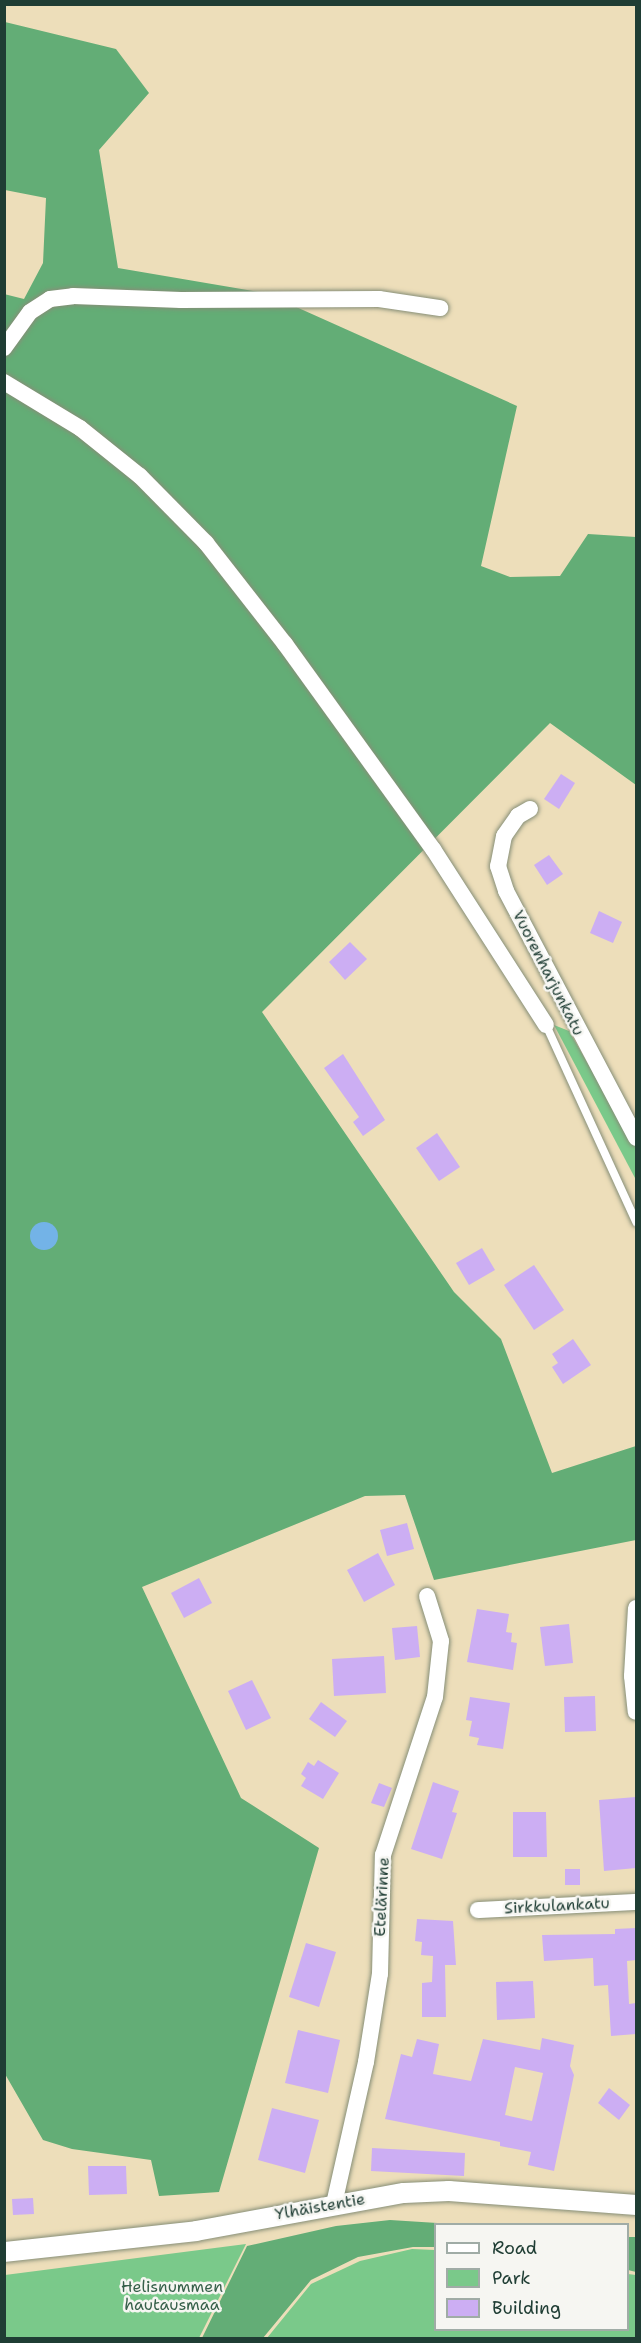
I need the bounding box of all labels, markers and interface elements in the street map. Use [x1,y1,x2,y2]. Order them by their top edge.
street label: Vuorenharjunkatu [508,907,588,1039]
street label: Etelärinne [370,1857,394,1937]
street label: Sirkkulankatu [504,1894,610,1918]
street label: Ylhäistentie [274,2190,366,2224]
legend [434,2223,629,2331]
text: Road [492,2236,537,2260]
text: Park [492,2266,531,2290]
park label: Helisnummen hautausmaa [121,2277,223,2315]
text: Building [492,2296,561,2320]

